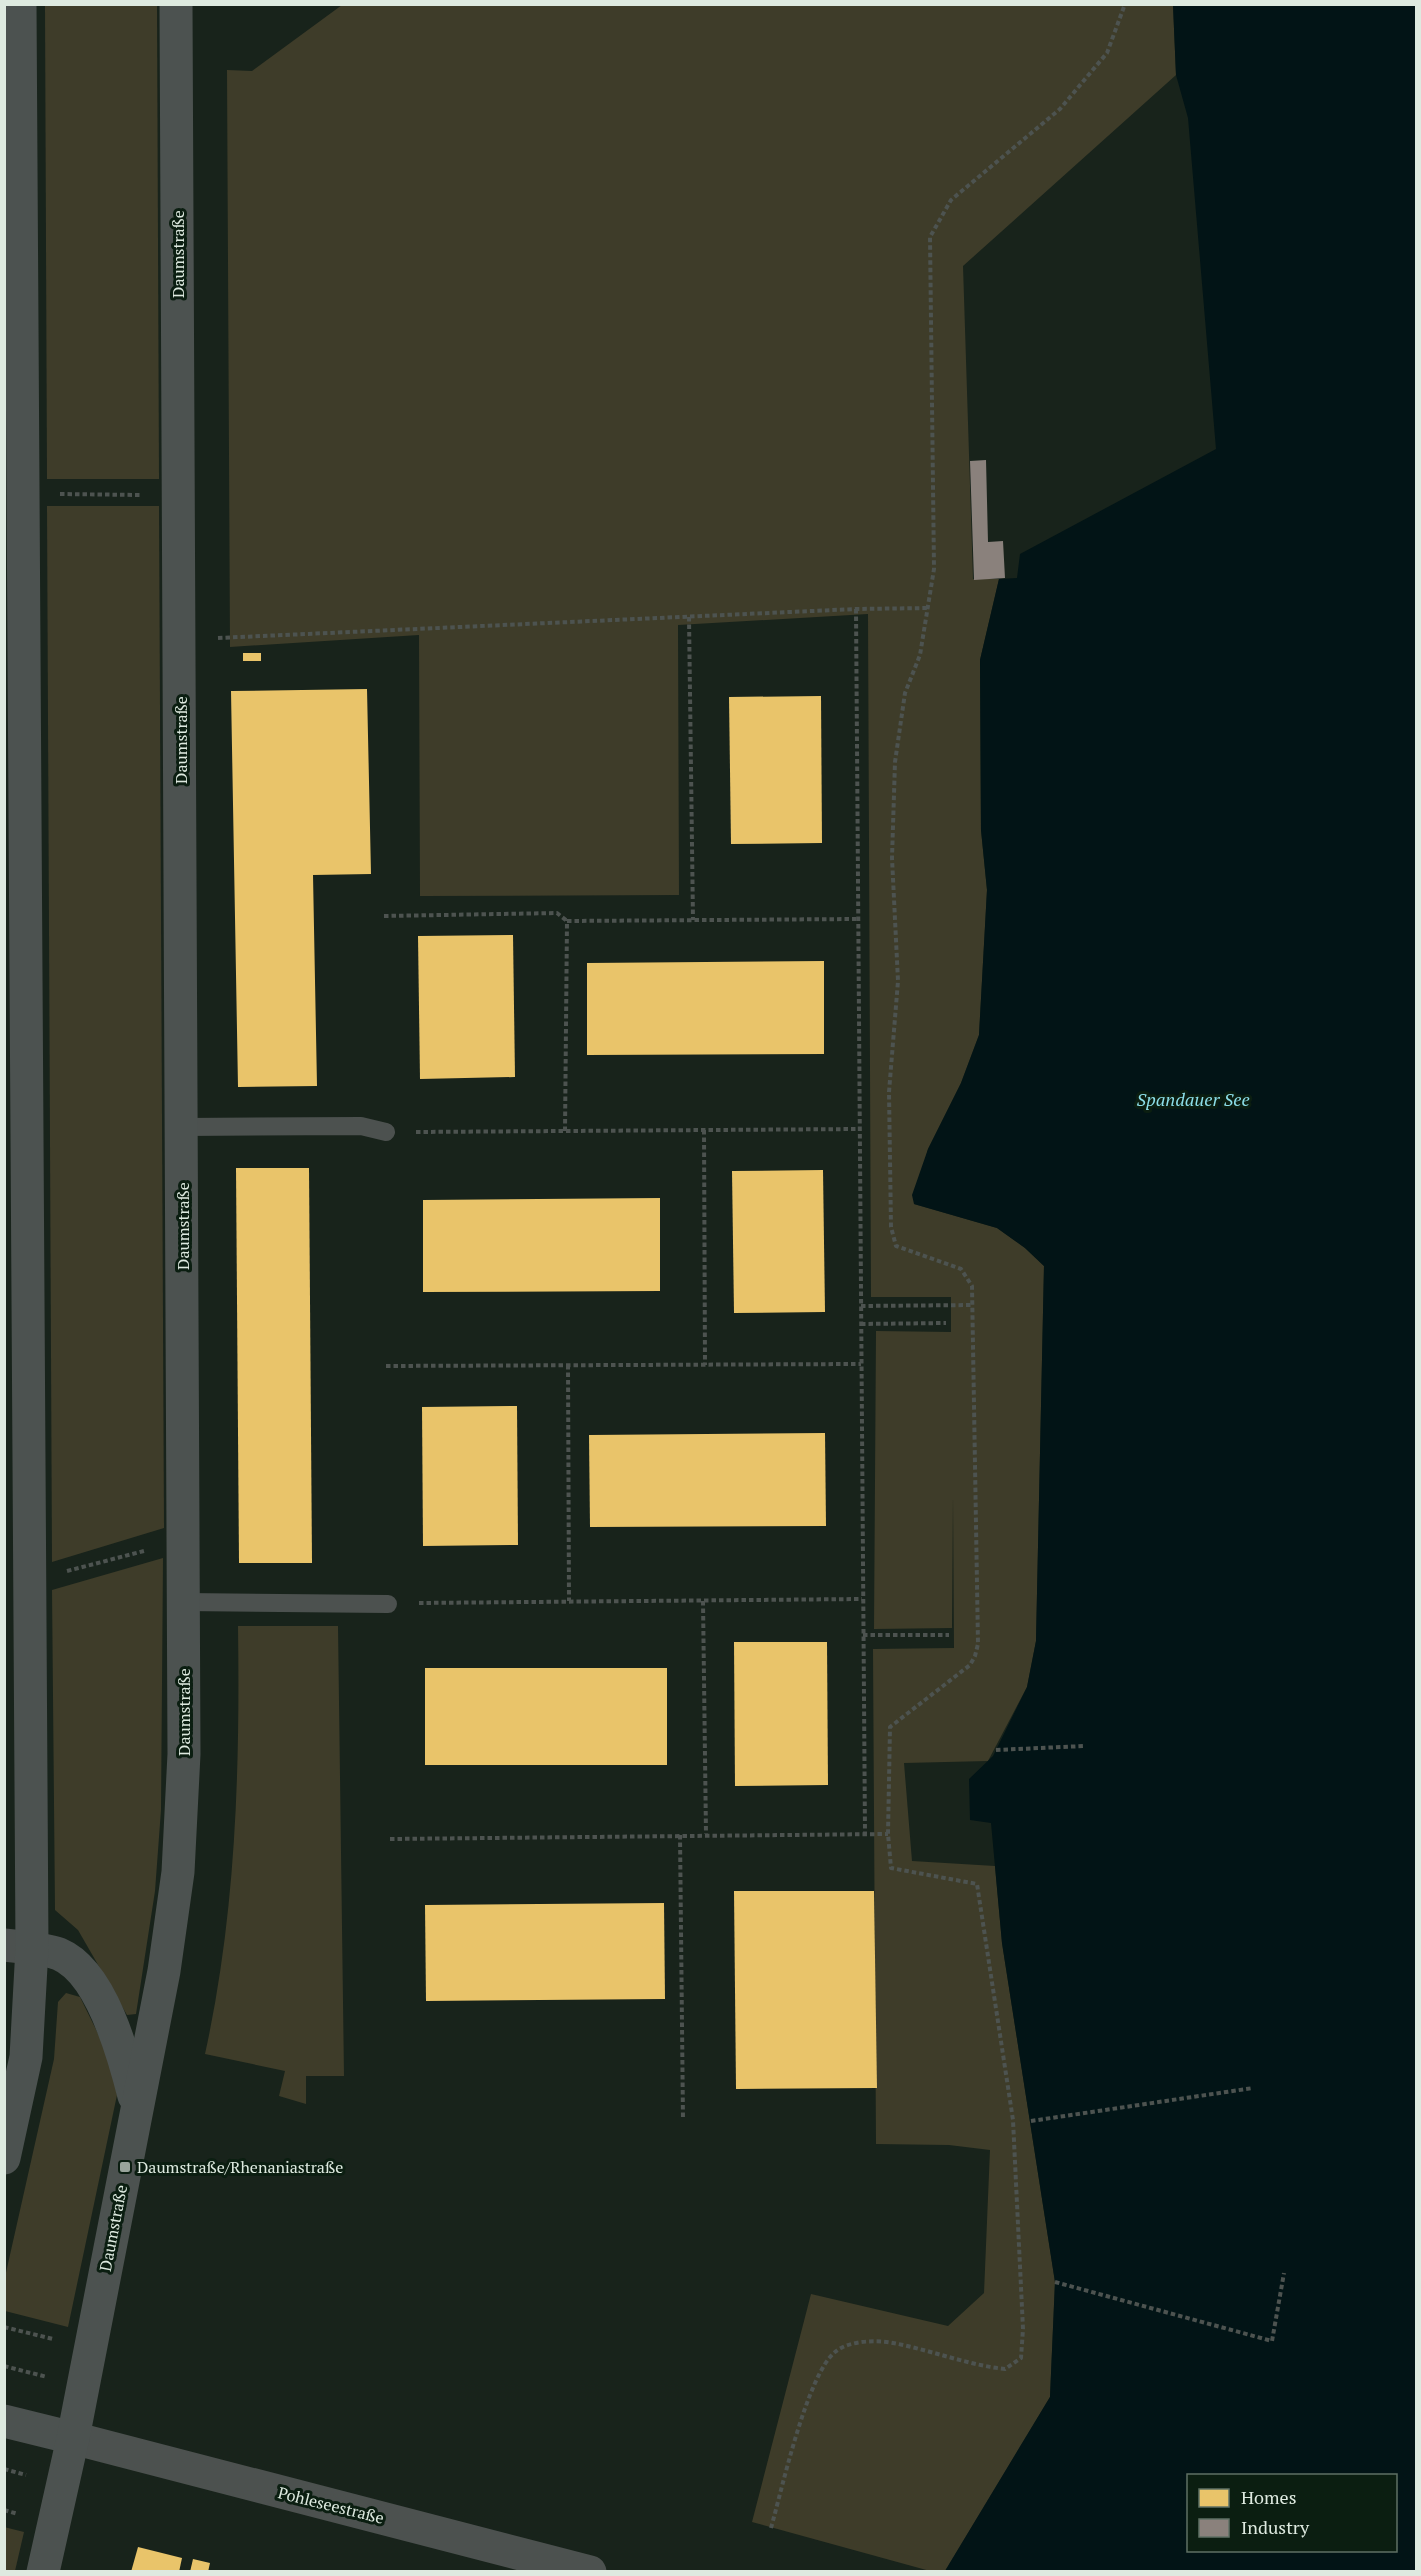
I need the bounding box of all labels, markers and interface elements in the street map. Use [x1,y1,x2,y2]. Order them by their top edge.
street label: Daumstraße [167,210,189,298]
street label: Daumstraße [170,696,192,784]
water label: Spandauer See [1136,1087,1250,1111]
street label: Daumstraße [172,1182,194,1270]
street label: Daumstraße [173,1668,195,1756]
place label: Daumstraße/Rhenaniastraße [137,2156,343,2178]
marker: Daumstraße/Rhenaniastraße [118,2160,132,2174]
street label: Daumstraße [94,2183,132,2273]
legend [1187,2474,1397,2552]
street label: Pohleseestraße [276,2481,386,2529]
text: Homes [1241,2485,1296,2509]
text: Industry [1241,2515,1310,2539]

